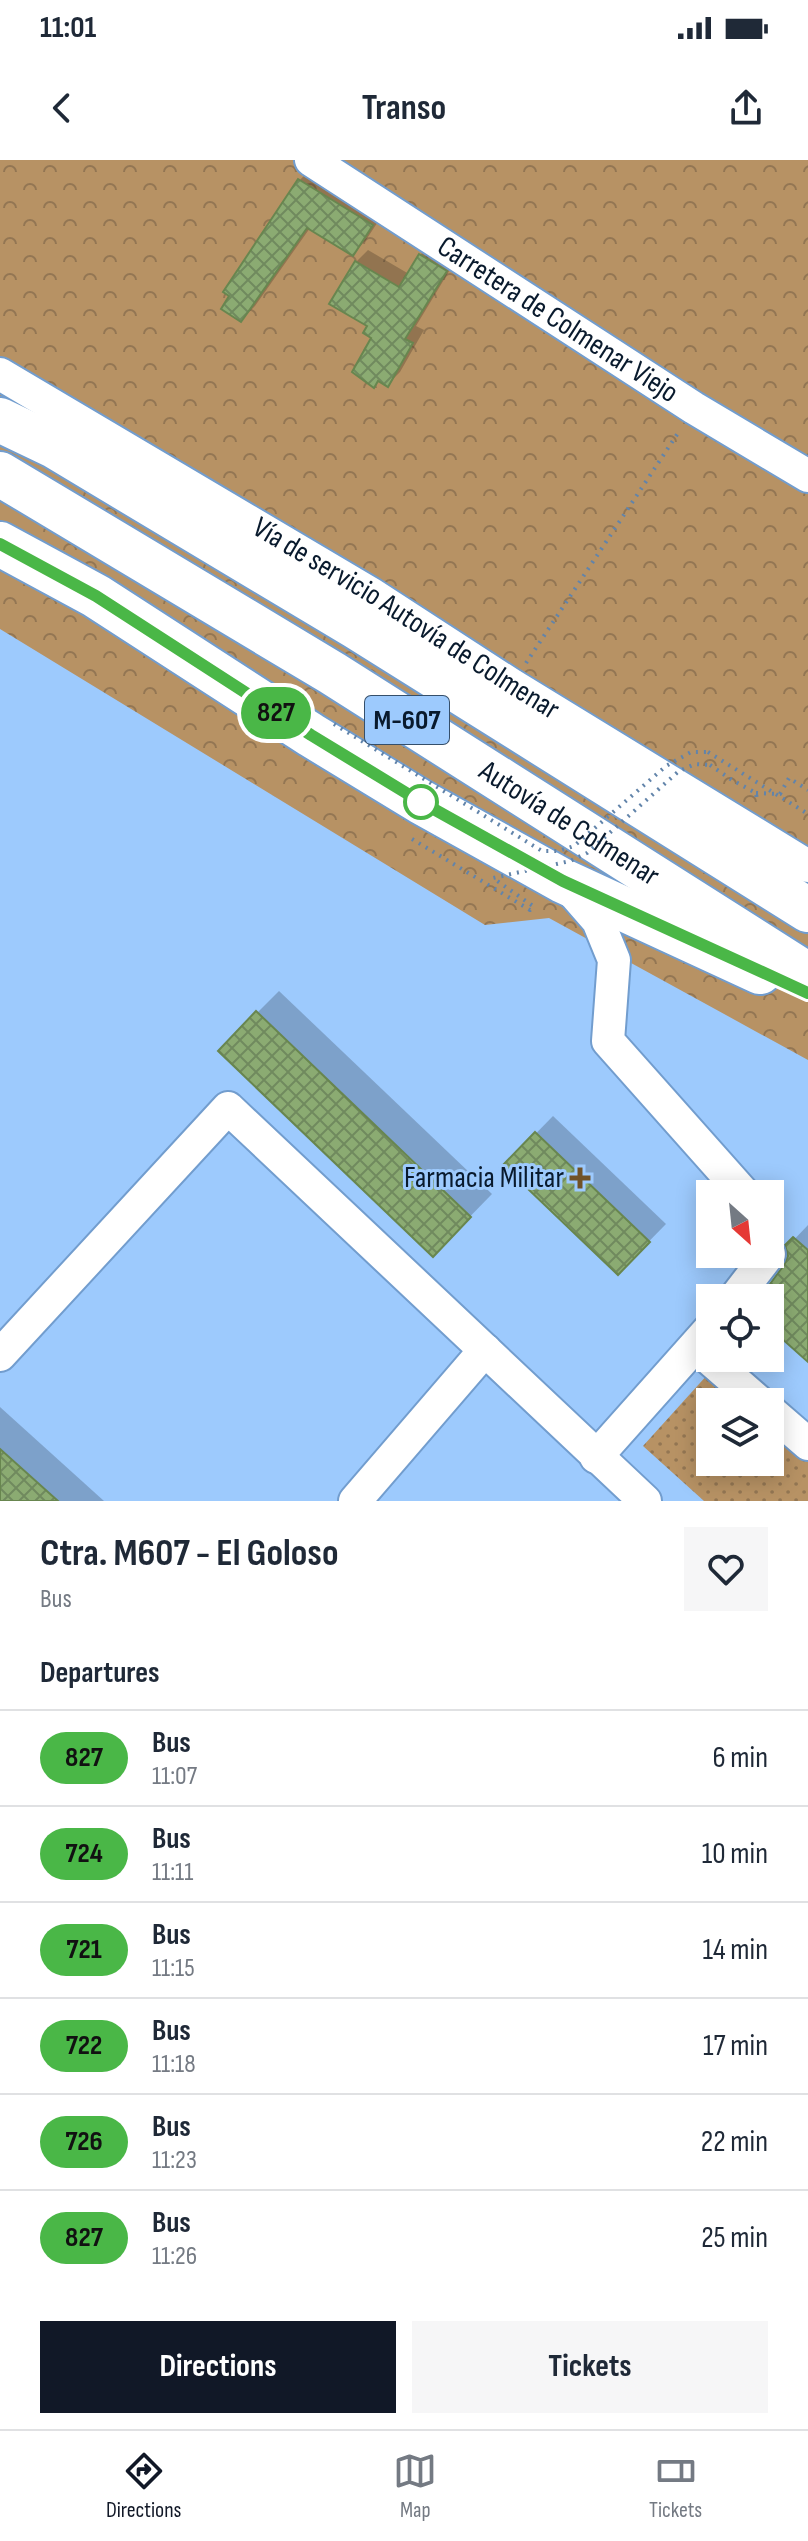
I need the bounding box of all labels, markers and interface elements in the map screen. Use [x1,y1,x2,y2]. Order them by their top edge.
text: 11:01 [40,10,96,46]
icon: back [40,86,84,130]
icon: share [724,86,768,130]
text: Transo [362,87,446,130]
street label: Carretera de Colmenar Viejo [431,229,685,411]
street label: Vía de servicio Autovía de Colmenar [246,510,566,728]
line badge: 827 [230,687,322,739]
text: 827 [257,696,295,729]
road number: M-607 [365,696,449,744]
street label: Autovía de Colmenar [472,753,666,894]
unlabelled marker [404,785,438,819]
place label: Farmacia Militar [404,1160,564,1196]
marker: Farmacia Militar [571,1169,589,1187]
north arrow [696,1180,784,1268]
map controls [696,1180,784,1476]
button: locate [696,1284,784,1372]
button: layers [696,1388,784,1476]
button: heart [684,1527,768,1611]
text: Ctra. M607 - El Goloso [40,1531,338,1576]
text: Bus [40,1584,72,1615]
text: Departures [40,1655,160,1691]
text: Bus [152,1725,191,1761]
text: 6 min [712,1740,768,1776]
text: 827 [65,1741,103,1774]
text: 11:07 [152,1761,197,1792]
text: Bus [152,1821,191,1857]
text: 10 min [702,1836,768,1872]
text: 724 [65,1837,103,1870]
text: 11:11 [152,1857,193,1888]
text: Bus [152,1917,191,1953]
text: 14 min [703,1932,768,1968]
text: 721 [66,1933,102,1966]
text: 11:15 [152,1953,195,1984]
text: Bus [152,2013,191,2049]
text: 17 min [703,2028,768,2064]
text: 722 [66,2029,102,2062]
text: 11:18 [152,2049,196,2080]
text: Bus [152,2109,191,2145]
text: 22 min [701,2124,768,2160]
text: 726 [65,2125,103,2158]
text: 11:23 [152,2145,197,2176]
text: Bus [152,2205,191,2241]
text: 25 min [701,2220,768,2256]
text: 827 [65,2221,103,2254]
text: 11:26 [152,2241,197,2272]
button: Directions [40,2321,396,2413]
button: Tickets [412,2321,768,2413]
tab: Directions [106,2449,182,2524]
tab: Map [393,2449,437,2524]
tab: Tickets [649,2449,702,2524]

